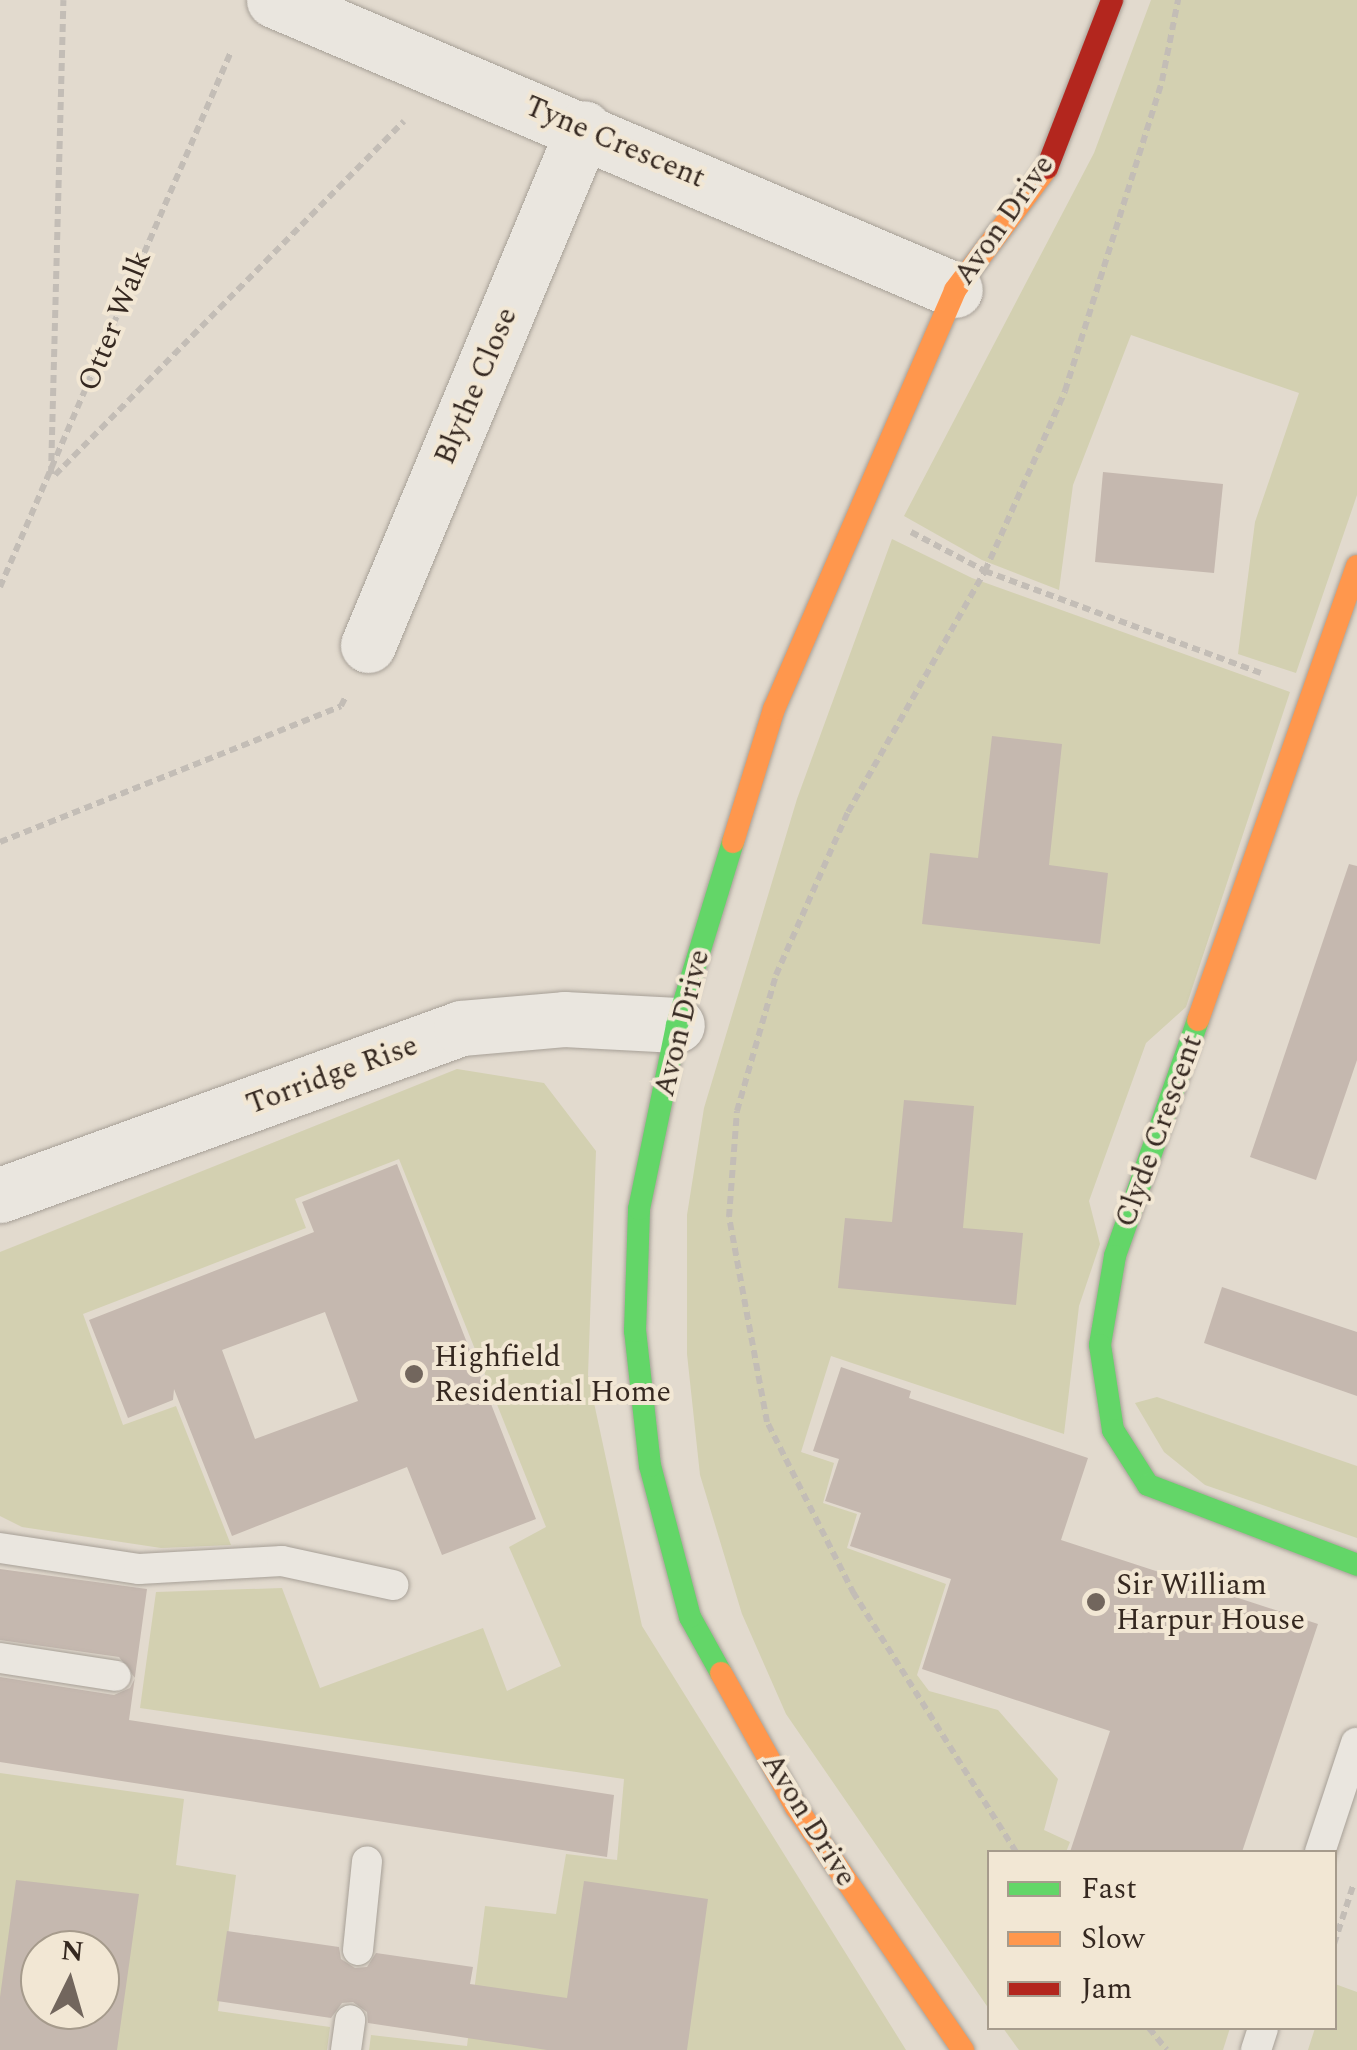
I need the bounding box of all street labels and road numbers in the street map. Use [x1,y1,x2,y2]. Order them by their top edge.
street label: Tyne Crescent [519,88,711,196]
street label: Avon Drive [946,148,1062,292]
street label: Otter Walk [71,246,159,396]
street label: Blythe Close [427,302,525,470]
street label: Avon Drive [646,946,718,1100]
street label: Torridge Rise [241,1027,423,1123]
street label: Clyde Crescent [1108,1030,1210,1232]
street label: Avon Drive [754,1747,864,1893]

